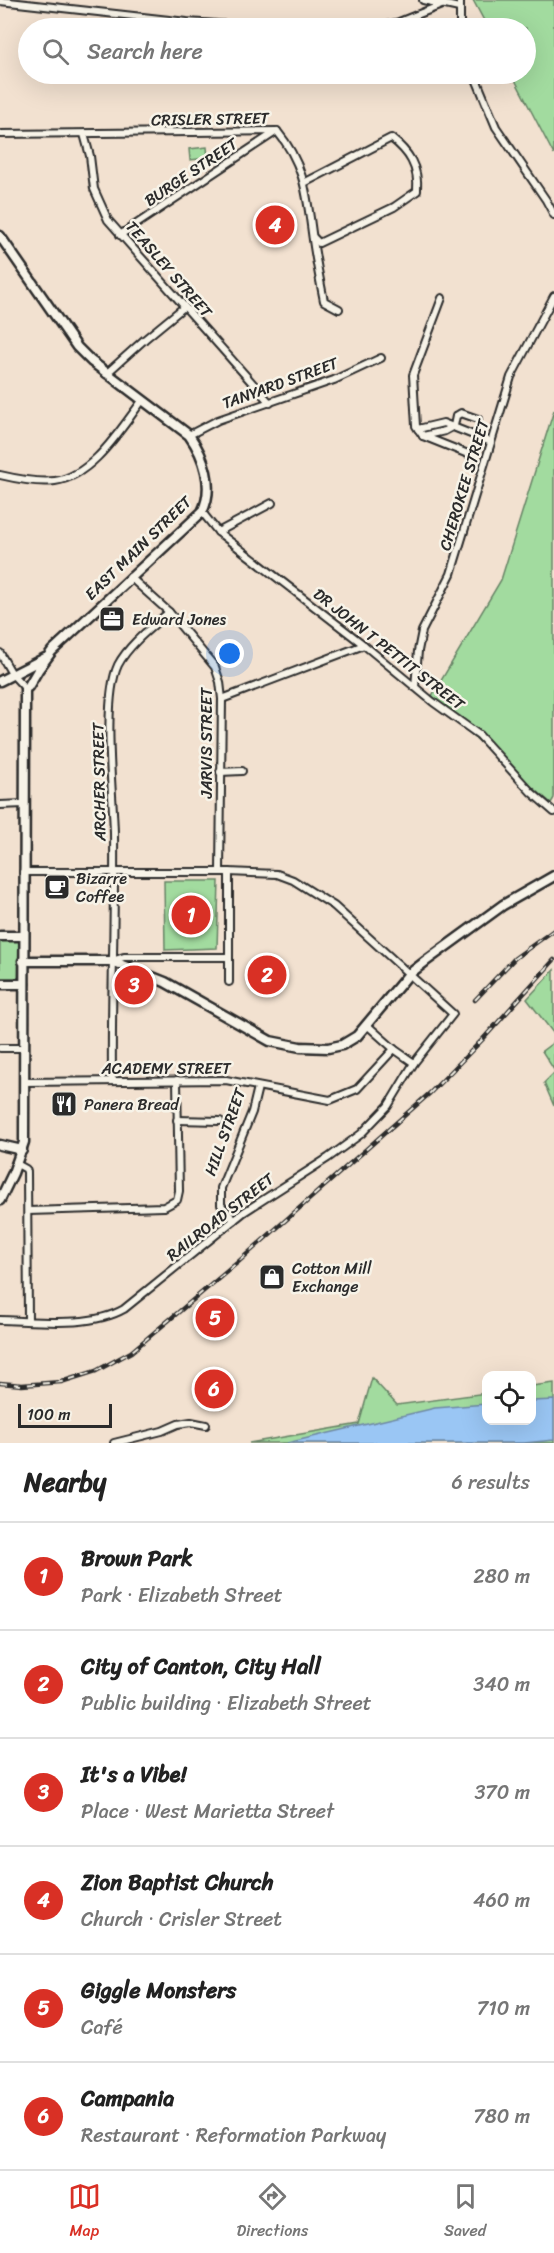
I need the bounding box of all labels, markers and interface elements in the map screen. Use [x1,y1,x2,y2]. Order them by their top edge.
search box [18,18,536,84]
text: Search here [87,32,203,71]
icon: search [39,35,72,68]
street label: CRISLER STREET [151,103,270,135]
street label: BURGE STREET [138,129,245,214]
pin: 4 [256,202,294,248]
street label: TEASLEY STREET [118,214,221,325]
street label: TANYARD STREET [218,348,343,417]
street label: CHEROKEE STREET [430,414,498,554]
street label: EAST MAIN STREET [77,488,200,607]
street label: DR JOHN T PETTIT STREET [307,580,473,719]
office icon: Edward Jones [97,604,127,634]
place label: Edward Jones [132,605,227,634]
your location [215,639,244,668]
street label: JARVIS STREET [192,686,221,799]
street label: ARCHER STREET [83,721,115,842]
place label: Bizarre Coffee [76,864,127,911]
cafe icon: Bizarre Coffee [42,872,72,902]
pin: 1 [172,892,210,938]
pin: 2 [248,952,286,998]
pin: 3 [114,962,154,1008]
street label: ACADEMY STREET [100,1054,232,1083]
street label: HILL STREET [196,1083,255,1180]
restaurant icon: Panera Bread [49,1089,79,1119]
place label: Panera Bread [84,1090,180,1119]
street label: RAILROAD STREET [160,1164,282,1269]
place label: Cotton Mill Exchange [292,1254,372,1301]
shop icon: Cotton Mill Exchange [257,1262,287,1292]
pin: 5 [196,1296,234,1340]
pin: 6 [194,1366,234,1412]
map controls [482,1371,536,1425]
button: locate [482,1371,536,1425]
text: 100 m [27,1400,71,1429]
scale bar [18,1401,112,1428]
text: Nearby [24,1459,106,1505]
text: 6 results [451,1465,530,1500]
text: Brown Park [81,1539,193,1578]
text: 1 [39,1559,48,1594]
text: 280 m [473,1559,530,1594]
text: Park · Elizabeth Street [81,1578,282,1613]
text: City of Canton, City Hall [81,1647,321,1686]
text: 2 [38,1667,49,1702]
text: 340 m [473,1667,530,1702]
text: Public building · Elizabeth Street [81,1686,372,1721]
text: It's a Vibe! [81,1755,186,1794]
text: 3 [38,1775,49,1810]
text: 370 m [474,1775,530,1810]
text: Place · West Marietta Street [81,1794,334,1829]
text: Zion Baptist Church [81,1863,274,1902]
text: 4 [37,1883,50,1918]
text: 460 m [473,1883,530,1918]
text: Church · Crisler Street [81,1902,282,1937]
text: Giggle Monsters [81,1971,236,2010]
text: 5 [37,1991,50,2026]
text: 710 m [477,1991,530,2026]
text: Café [81,2010,123,2045]
text: Campania [81,2079,174,2118]
text: 6 [38,2099,49,2134]
text: 780 m [473,2099,530,2134]
text: Restaurant · Reformation Parkway [81,2118,386,2153]
tab: Map [68,2180,101,2245]
tab: Directions [237,2180,308,2245]
tab: Saved [444,2180,486,2245]

